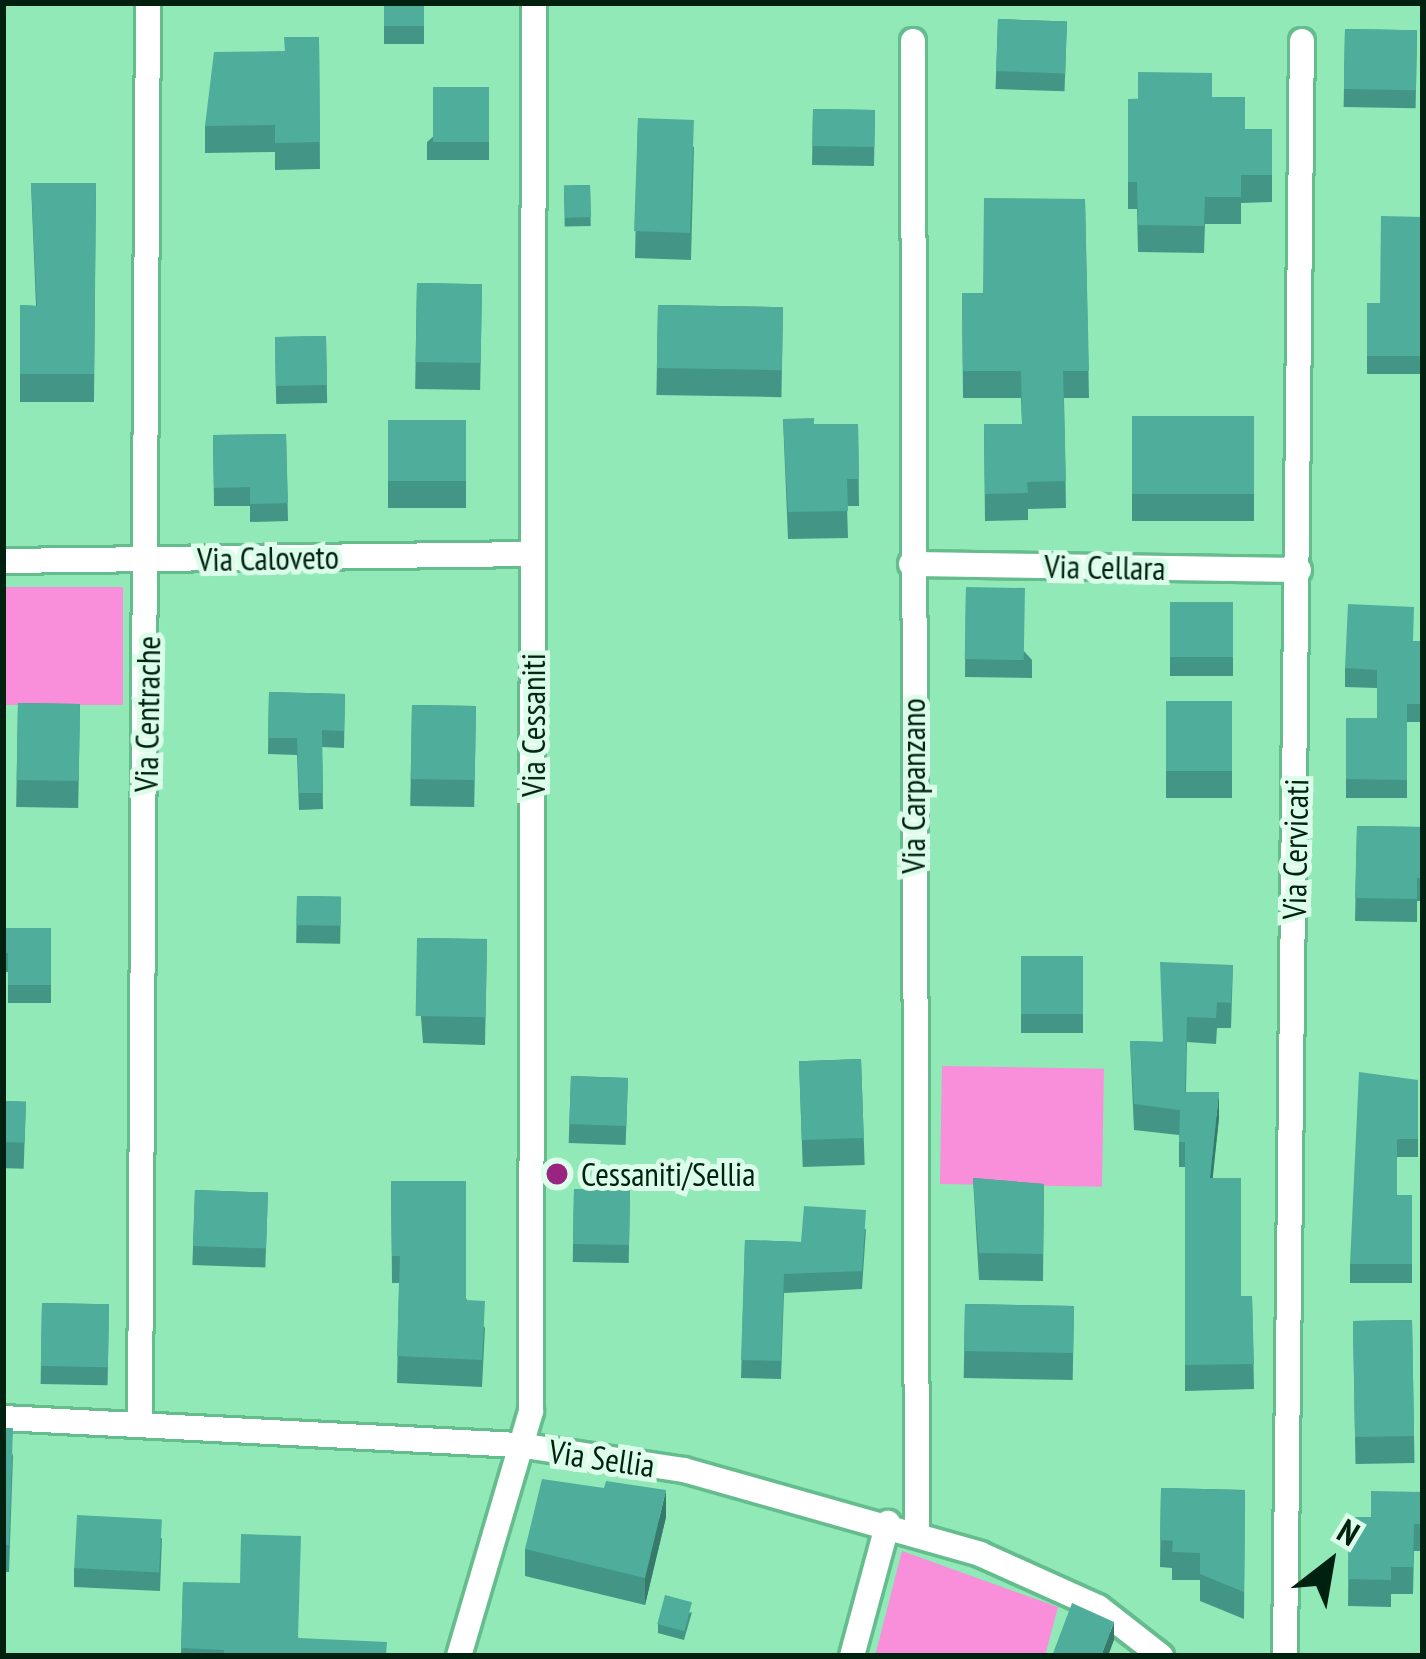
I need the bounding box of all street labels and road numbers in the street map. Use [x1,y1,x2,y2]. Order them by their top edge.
street label: Via Caloveto [197,537,339,579]
street label: Via Cellara [1044,546,1166,588]
street label: Via Centrache [126,636,168,792]
street label: Via Cessaniti [513,653,553,797]
street label: Via Carpanzano [893,698,933,874]
street label: Via Cervicati [1274,778,1316,920]
street label: Via Sellia [547,1431,657,1485]

